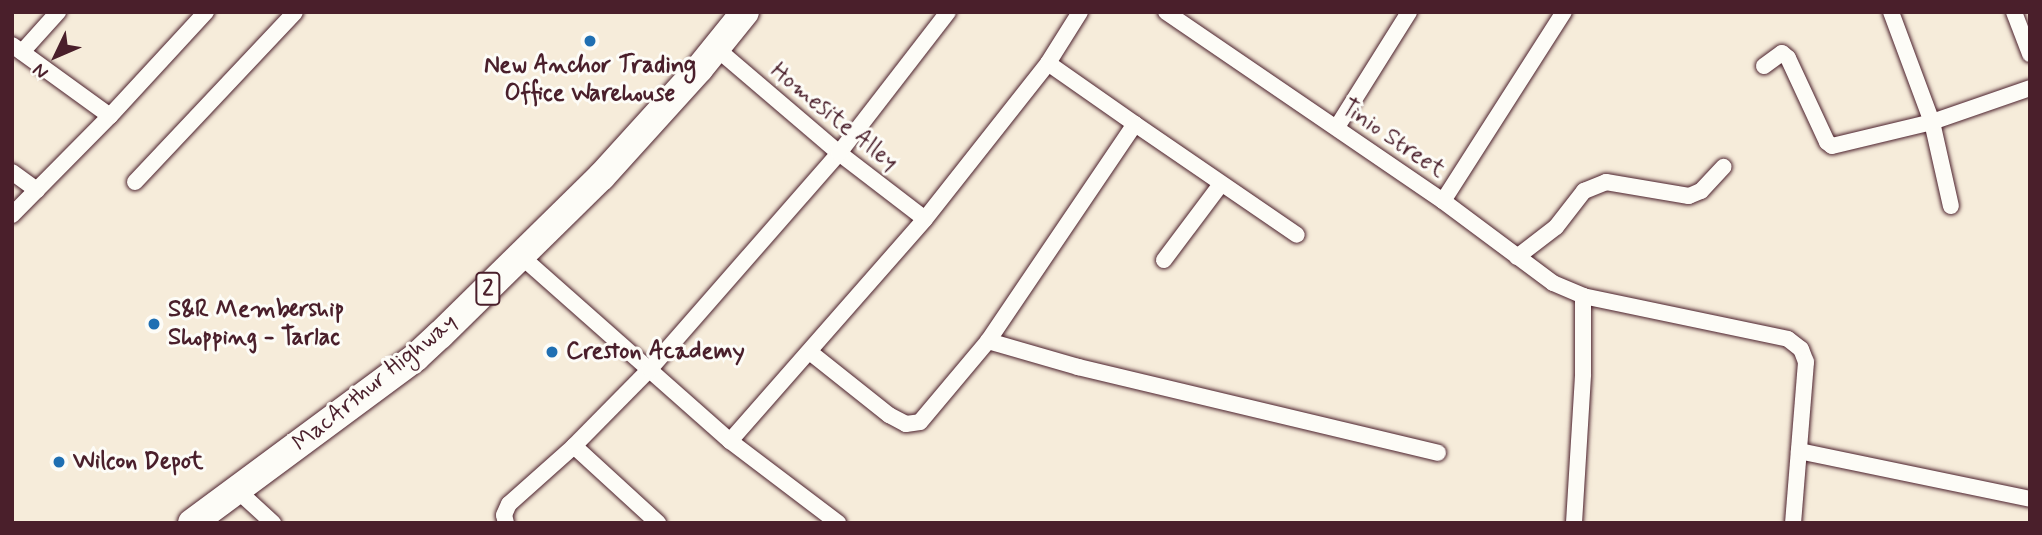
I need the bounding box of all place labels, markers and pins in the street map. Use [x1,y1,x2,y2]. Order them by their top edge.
marker: New Anchor Trading Office Warehouse [582,33,598,49]
place label: New Anchor Trading Office Warehouse [489,52,691,108]
place label: S&R Membership Shopping - Tarlac [168,296,340,352]
marker: S&R Membership Shopping - Tarlac [146,316,162,332]
place label: Creston Academy [566,338,746,366]
marker: Creston Academy [544,344,560,360]
place label: Wilcon Depot [73,448,201,476]
marker: Wilcon Depot [51,454,67,470]

